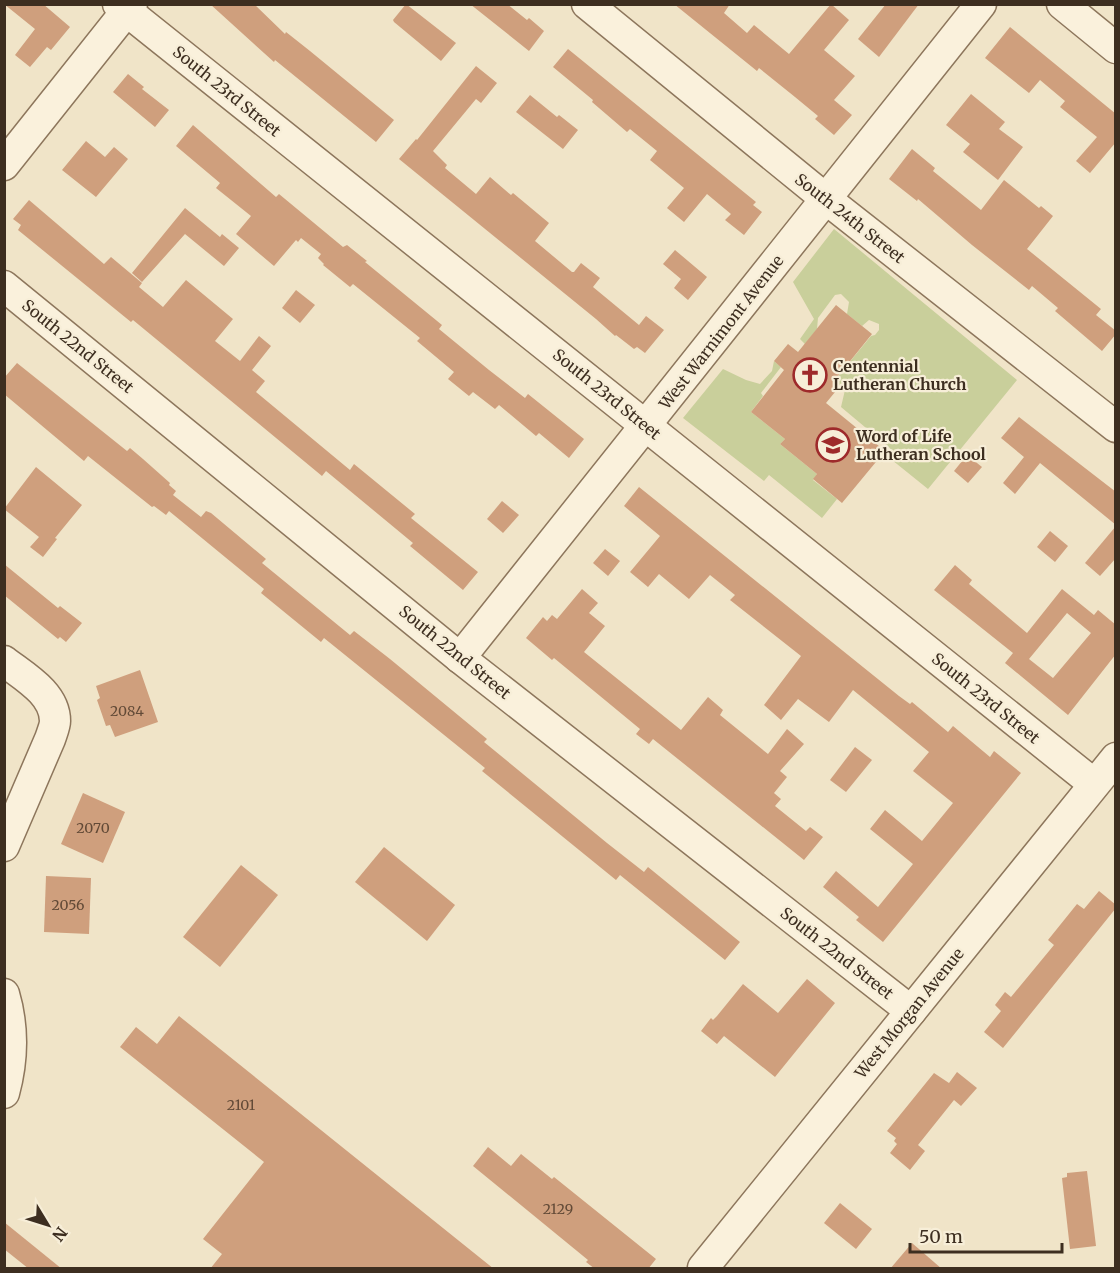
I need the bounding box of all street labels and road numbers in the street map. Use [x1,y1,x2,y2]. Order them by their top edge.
street label: South 23rd Street [169,41,286,141]
street label: South 24th Street [791,169,910,268]
street label: West Warnimont Avenue [654,251,787,414]
street label: South 22nd Street [18,295,138,398]
street label: South 23rd Street [549,344,666,444]
street label: South 22nd Street [395,601,515,704]
street label: South 23rd Street [928,648,1045,748]
street label: South 22nd Street [777,903,898,1004]
street label: West Morgan Avenue [850,944,968,1083]

